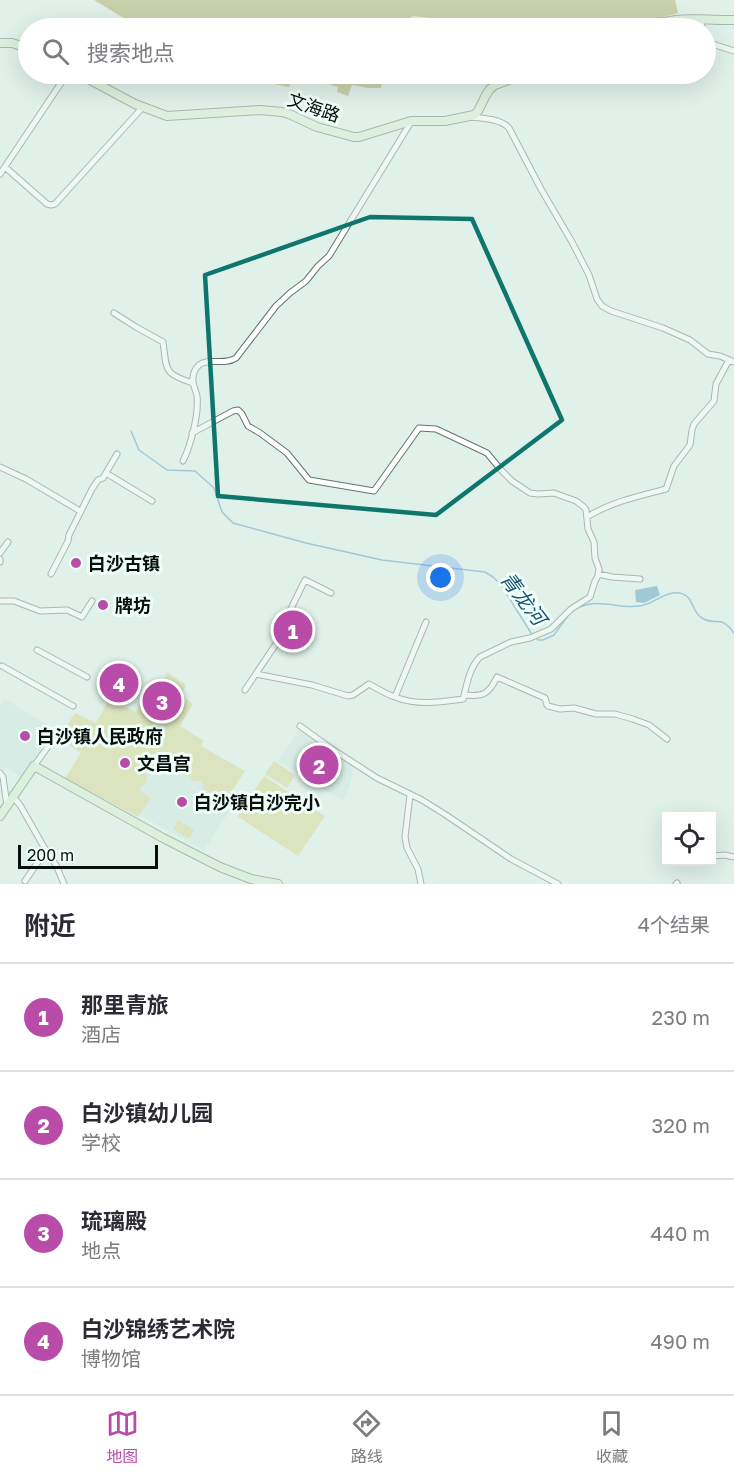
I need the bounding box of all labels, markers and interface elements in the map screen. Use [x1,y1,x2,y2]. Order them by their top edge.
search box [18,18,716,84]
icon: search [39,35,72,68]
text: 搜索地点 [87,39,175,66]
street label: 文海路 [285,88,343,126]
place label: 白沙古镇 [88,552,160,574]
marker: 白沙古镇 [69,556,83,570]
your location [426,563,455,592]
water label: 青龙河 [496,567,554,632]
place label: 牌坊 [115,594,151,616]
marker: 牌坊 [96,598,110,612]
pin: 1 [274,608,312,652]
pin: 4 [100,660,138,706]
pin: 3 [142,678,182,724]
place label: 白沙镇人民政府 [37,725,163,747]
marker: 白沙镇人民政府 [18,729,32,743]
pin: 2 [300,742,338,788]
place label: 文昌宫 [137,752,191,774]
marker: 文昌宫 [118,756,132,770]
place label: 白沙镇白沙完小 [194,791,320,813]
marker: 白沙镇白沙完小 [175,795,189,809]
map controls [662,812,716,866]
button: locate [662,812,716,866]
scale bar [18,842,158,870]
text: 200 m [27,845,74,865]
text: 附近 [24,910,76,941]
text: 4个结果 [638,912,710,936]
text: 那里青旅 [81,991,169,1018]
text: 1 [38,1005,49,1029]
text: 230 m [652,1005,710,1029]
text: 酒店 [81,1022,121,1046]
text: 白沙镇幼儿园 [81,1099,213,1126]
text: 2 [37,1113,50,1137]
text: 320 m [652,1113,710,1137]
text: 学校 [81,1130,121,1154]
text: 琉璃殿 [81,1207,147,1234]
text: 3 [37,1221,50,1245]
text: 440 m [651,1221,710,1245]
text: 地点 [81,1238,121,1262]
text: 白沙锦绣艺术院 [81,1315,235,1342]
text: 4 [37,1329,50,1353]
text: 490 m [651,1329,710,1353]
text: 博物馆 [81,1346,141,1370]
tab: 地图 [106,1407,139,1467]
tab: 路线 [350,1407,383,1467]
tab: 收藏 [595,1407,628,1467]

